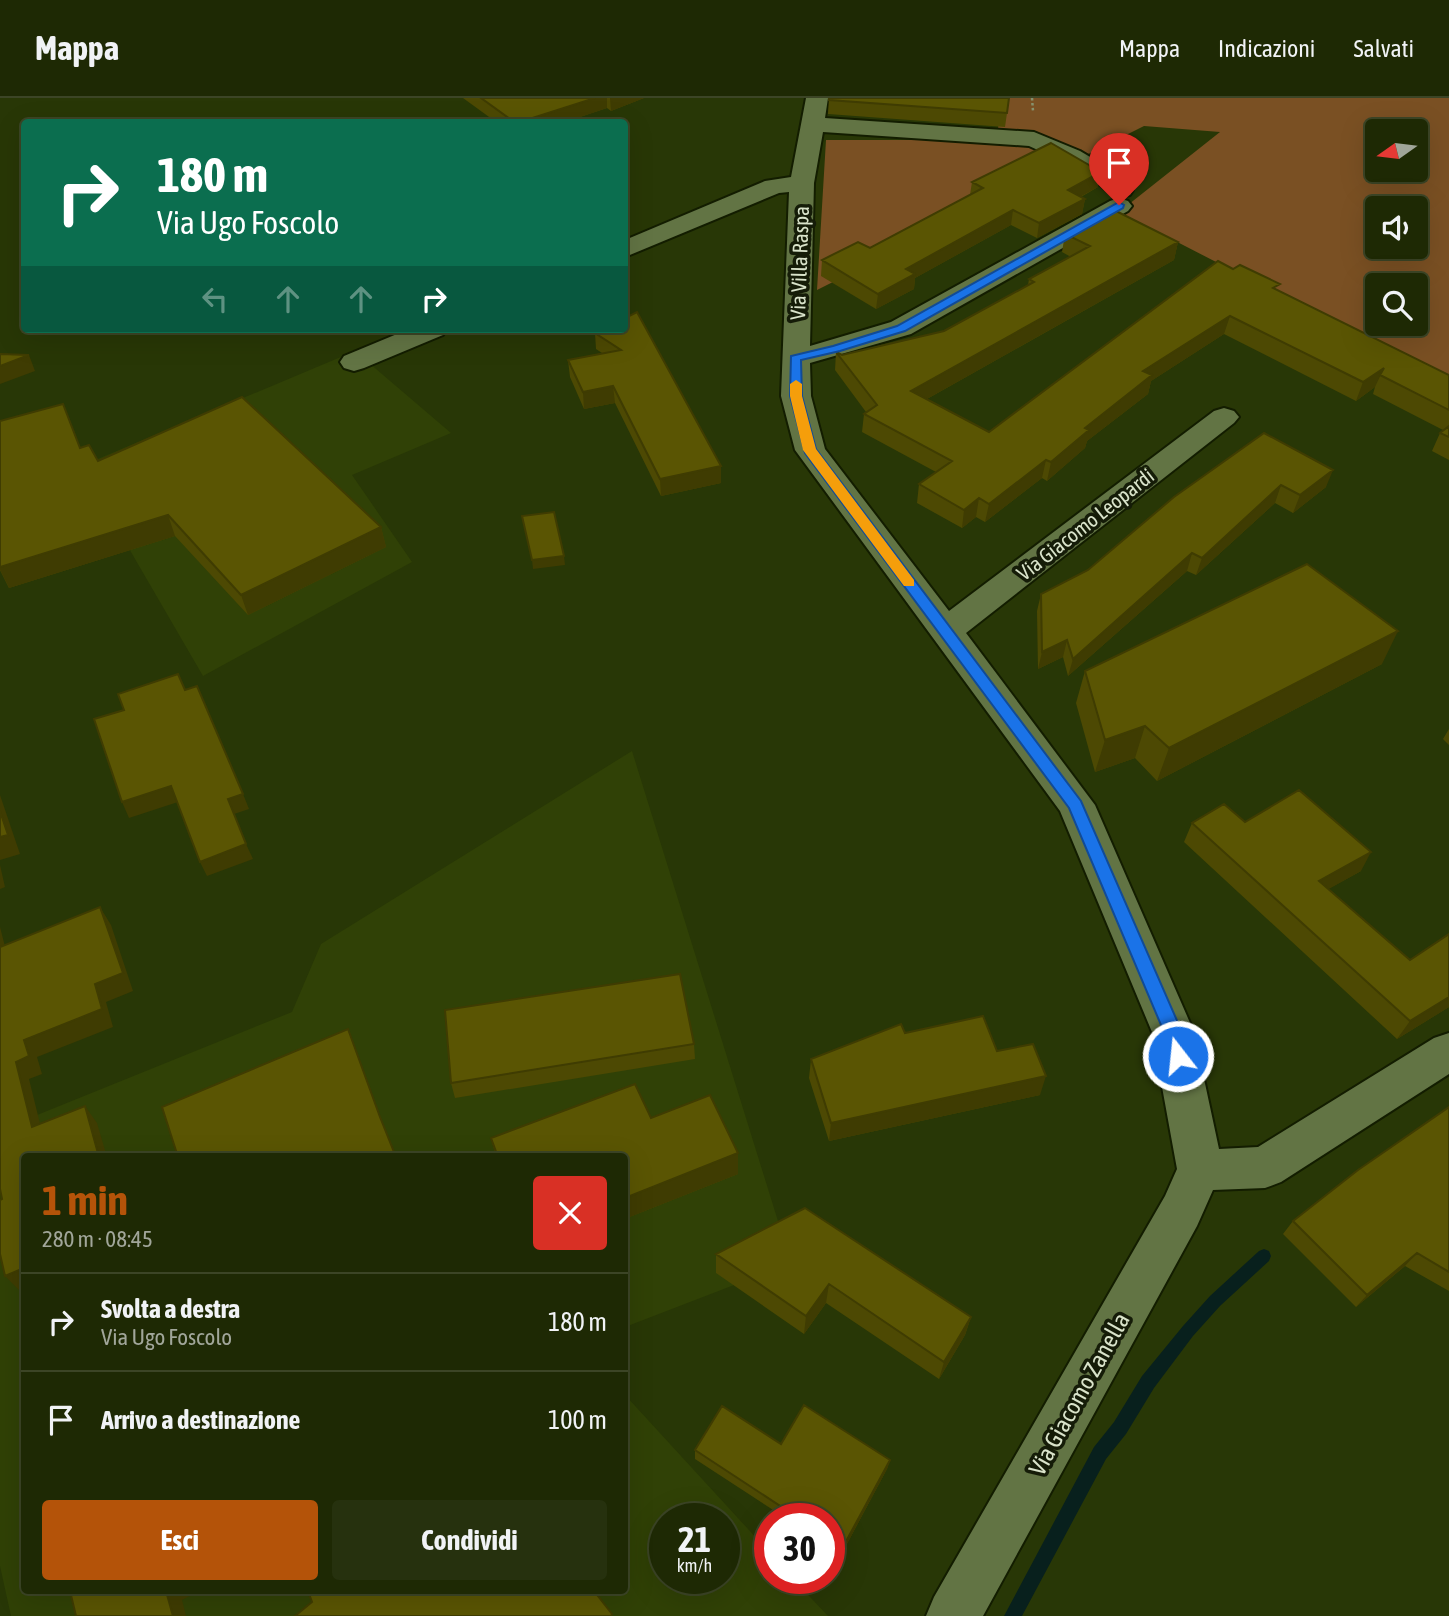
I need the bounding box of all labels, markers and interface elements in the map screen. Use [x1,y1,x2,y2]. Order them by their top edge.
text: Mappa [35,29,119,67]
text: Mappa [1119,35,1180,62]
text: Indicazioni [1218,35,1315,62]
text: Salvati [1353,35,1414,62]
north arrow [1365,119,1428,182]
map controls [1365,119,1428,336]
pin [1089,133,1149,205]
icon: arrive [1100,144,1138,182]
text: 180 m [157,146,268,202]
icon: right [42,147,133,238]
button: sound [1365,196,1428,259]
text: Via Ugo Foscolo [157,204,339,241]
street label: Via Villa Raspa [785,206,813,320]
button: search [1365,273,1428,336]
icon: left [196,280,234,318]
icon: ahead [269,280,307,318]
icon: ahead [342,280,380,318]
icon: right [415,280,453,318]
street label: Via Giacomo Leopardi [1012,463,1158,585]
position arrow [1141,1019,1215,1093]
text: 1 min [42,1176,128,1224]
button: close [533,1176,607,1250]
text: 280 m · 08:45 [42,1226,153,1252]
text: Svolta a destra [101,1294,240,1324]
icon: right [42,1303,80,1341]
text: 180 m [548,1307,607,1337]
street label: Via Giacomo Zanella [1023,1308,1135,1480]
text: Via Ugo Foscolo [101,1324,232,1350]
icon: arrive [42,1401,80,1439]
text: Arrivo a destinazione [101,1405,300,1435]
text: 100 m [548,1405,607,1435]
button: Esci [42,1500,318,1580]
button: Condividi [332,1500,607,1580]
speed limit sign: 30 [754,1503,845,1594]
text: 21 [678,1519,711,1559]
text: km/h [677,1555,712,1576]

